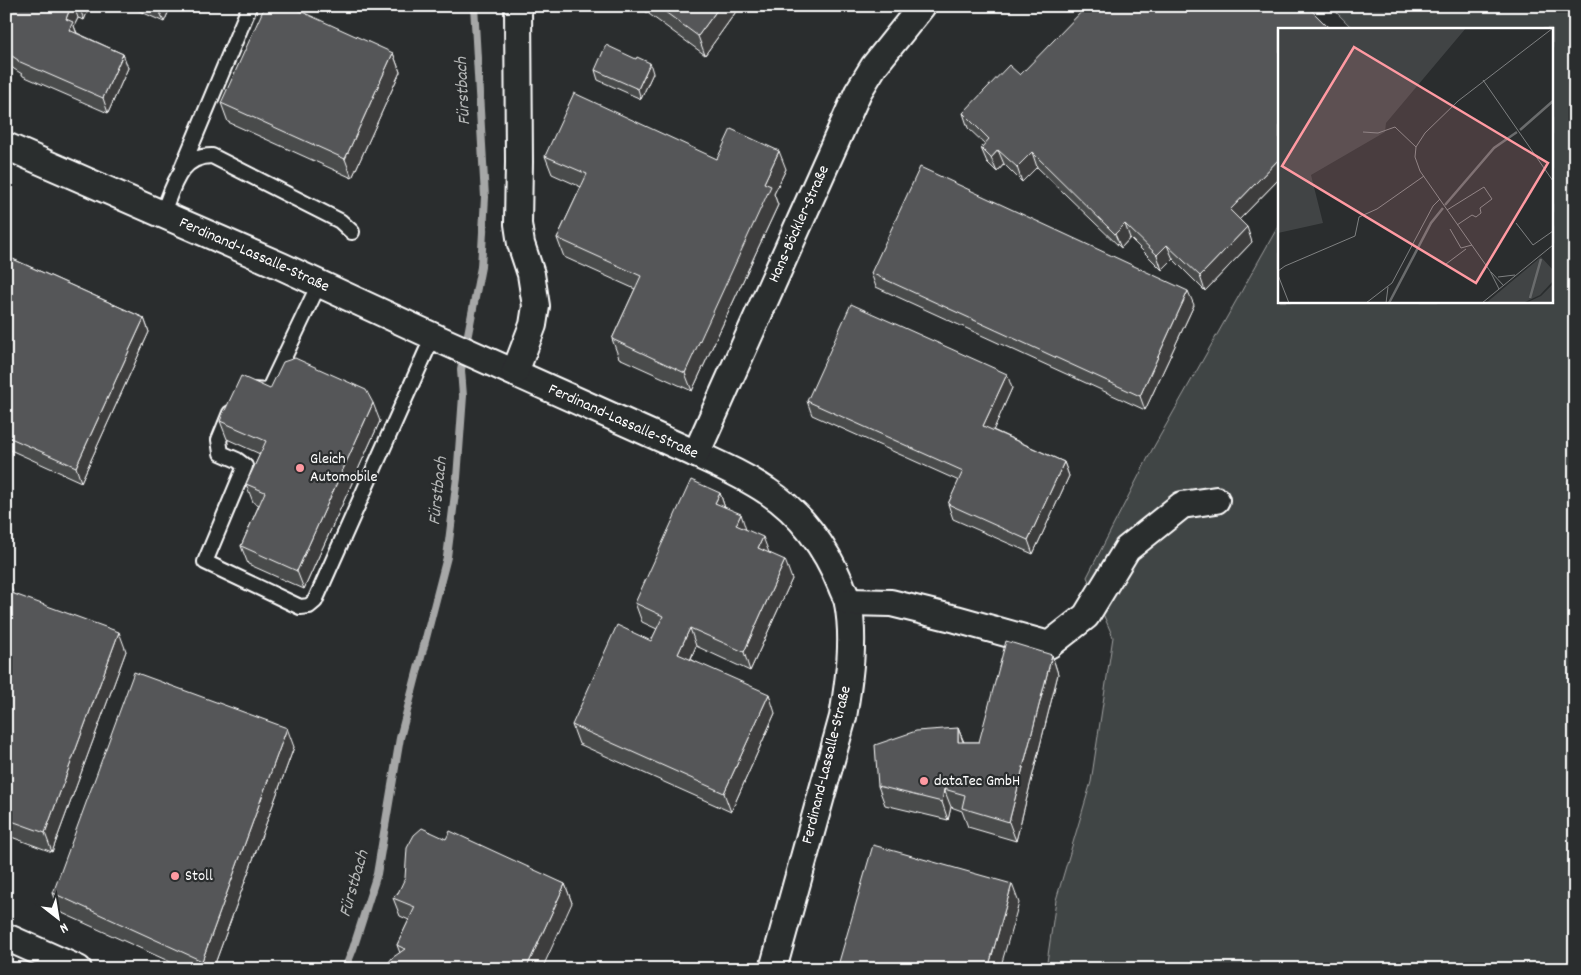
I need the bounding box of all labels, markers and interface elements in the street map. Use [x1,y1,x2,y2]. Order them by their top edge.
inset map [1278,28,1554,302]
water label: Fürstbach [450,55,478,126]
street label: Hans-Böckler-Straße [763,162,835,286]
street label: Ferdinand-Lassalle-Straße [175,211,333,298]
street label: Ferdinand-Lassalle-Straße [545,378,702,465]
place label: Gleich Automobile [310,448,377,489]
water label: Fürstbach [423,455,455,526]
marker: Gleich Automobile [294,462,306,474]
street label: Ferdinand-Lassalle-Straße [796,684,858,846]
place label: dataTec GmbH [934,770,1020,793]
marker: dataTec GmbH [918,775,930,787]
water label: Fürstbach [334,847,377,920]
place label: Stoll [185,865,213,888]
marker: Stoll [169,870,181,882]
north arrow [32,892,82,942]
text: N [55,917,72,938]

